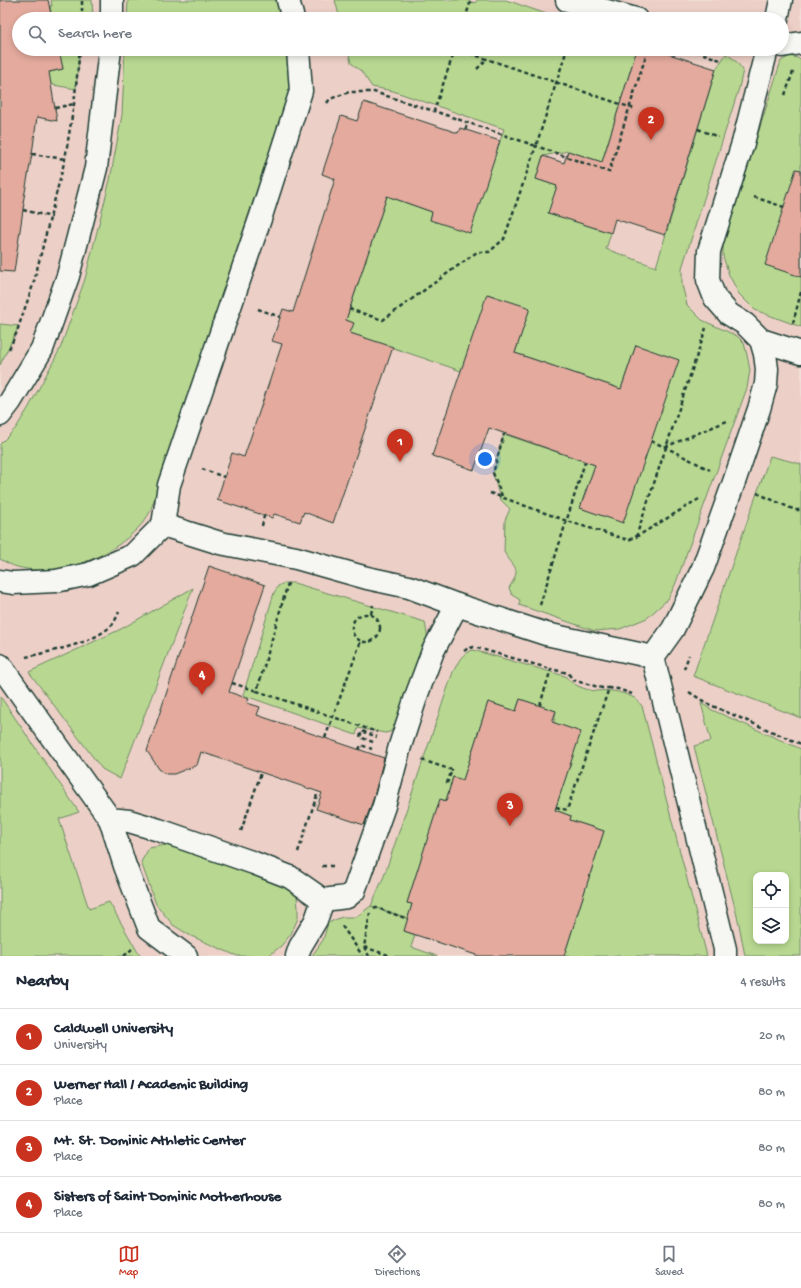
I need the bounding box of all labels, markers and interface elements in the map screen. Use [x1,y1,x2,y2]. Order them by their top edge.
search box [12,12,789,56]
icon: search [26,23,48,45]
text: Search here [58,25,132,43]
pin: 2 [638,107,664,140]
pin: 1 [387,429,413,462]
your location [475,449,495,469]
pin: 4 [189,662,215,695]
pin: 3 [497,793,523,826]
map controls [753,872,789,944]
button: locate [753,872,789,908]
button: layers [753,908,789,944]
text: Nearby [16,972,69,992]
text: 4 results [741,975,785,990]
text: Caldwell University [54,1020,173,1038]
text: 1 [26,1029,32,1044]
text: 20 m [759,1029,785,1044]
text: University [54,1038,107,1053]
text: Werner Hall / Academic Building [54,1076,248,1094]
text: 2 [26,1085,32,1100]
text: 80 m [758,1085,785,1100]
text: Place [54,1094,82,1109]
text: Mt. St. Dominic Athletic Center [54,1132,245,1150]
text: 3 [26,1141,32,1156]
text: 80 m [758,1141,785,1156]
text: Place [54,1150,82,1165]
text: Sisters of Saint Dominic Motherhouse [54,1188,281,1206]
text: 4 [26,1197,32,1212]
text: 80 m [758,1197,785,1212]
text: Place [54,1206,82,1221]
tab: Map [118,1243,140,1279]
tab: Directions [375,1243,420,1279]
tab: Saved [655,1243,683,1279]

